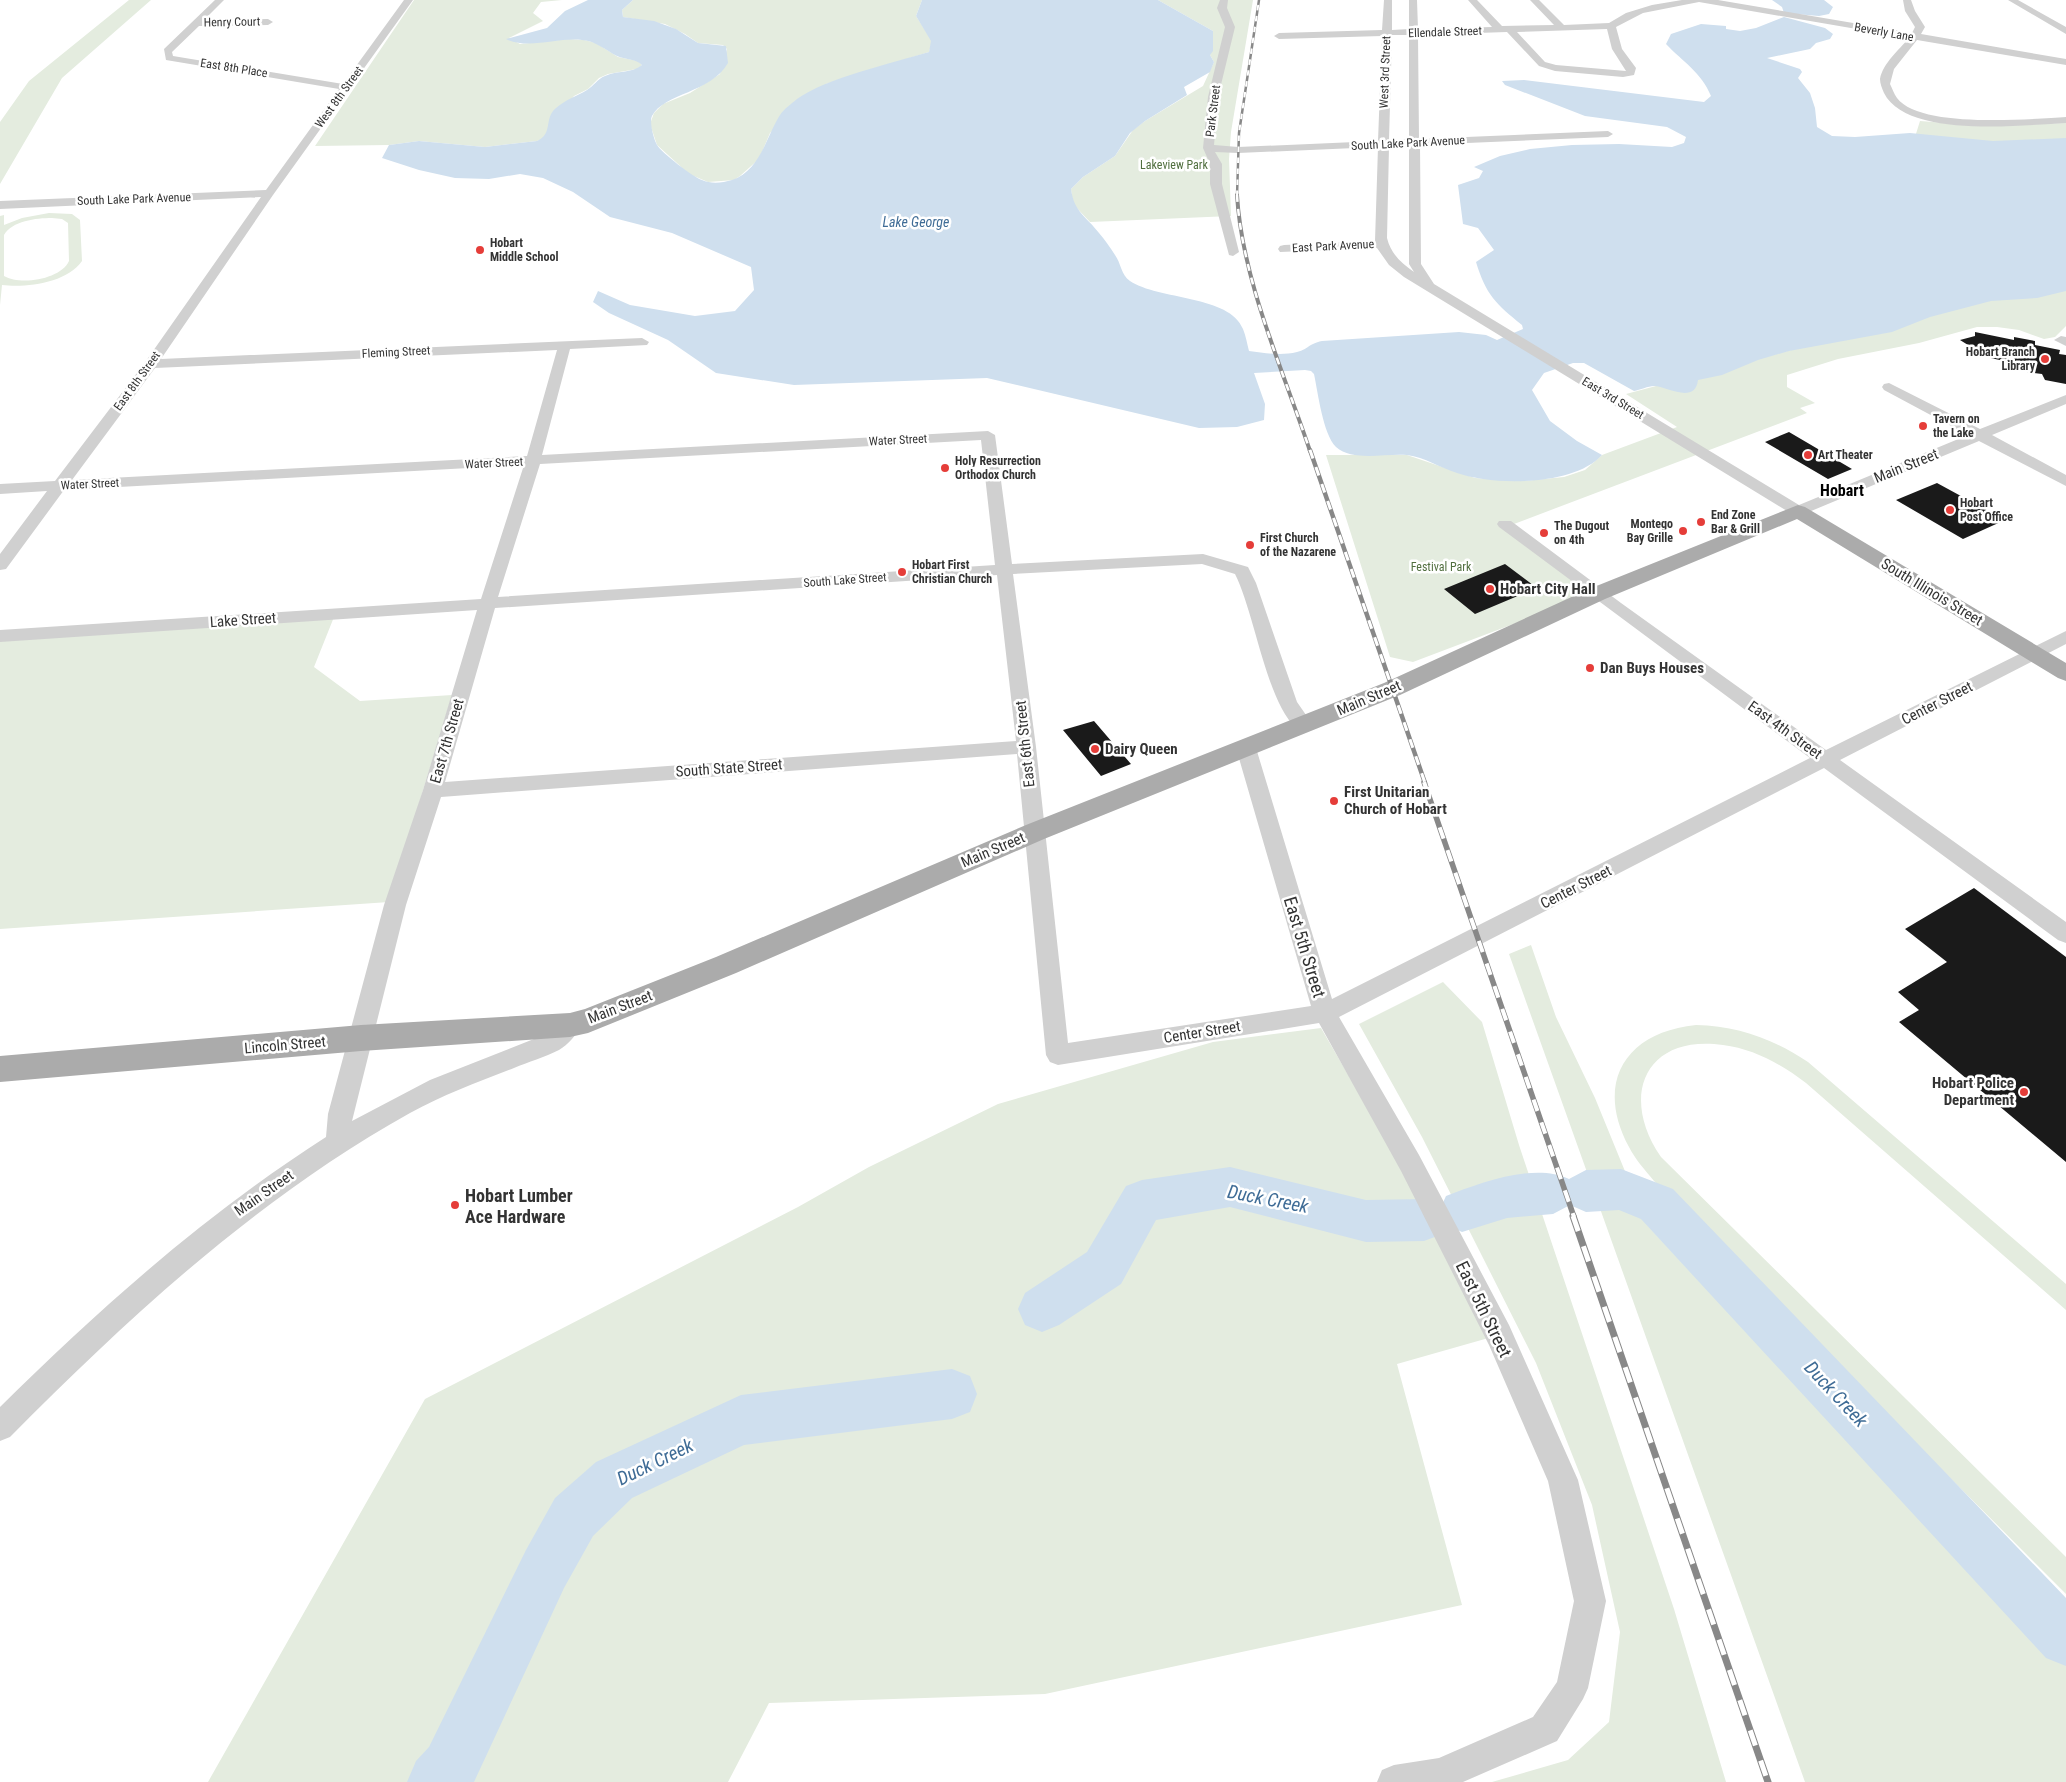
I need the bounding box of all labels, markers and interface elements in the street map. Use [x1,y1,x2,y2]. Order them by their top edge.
street label: Henry Court [204,15,261,29]
street label: Beverly Lane [1853,20,1915,44]
street label: Ellendale Street [1408,24,1483,40]
street label: West 3rd Street [1377,35,1393,109]
street label: East 8th Place [199,56,269,80]
street label: West 8th Street [312,63,366,130]
street label: Park Street [1203,84,1223,138]
street label: South Lake Park Avenue [1351,133,1466,153]
park label: Lakeview Park [1140,158,1208,172]
street label: South Lake Park Avenue [77,190,192,208]
water label: Lake George [883,214,949,230]
place label: Hobart Middle School [490,236,558,264]
street label: East Park Avenue [1292,237,1375,255]
marker: Hobart Middle School [474,244,486,256]
street label: Fleming Street [361,343,431,361]
place label: Hobart Branch Library [1966,345,2036,373]
street label: East 8th Street [111,348,163,413]
marker: Hobart Branch Library [2039,353,2051,365]
street label: East 3rd Street [1579,374,1647,422]
place label: Tavern on the Lake [1933,412,1980,440]
marker: Tavern on the Lake [1917,420,1929,432]
street label: Water Street [868,431,928,449]
street label: Main Street [1871,445,1941,487]
place label: Art Theater [1818,448,1873,462]
marker: Art Theater [1802,449,1814,461]
street label: Water Street [464,454,524,472]
place label: Holy Resurrection Orthodox Church [955,454,1041,482]
marker: Holy Resurrection Orthodox Church [939,462,951,474]
street label: Water Street [60,475,120,493]
district label: Hobart [1820,481,1864,500]
place label: Hobart Post Office [1960,496,2013,524]
marker: Hobart Post Office [1944,504,1956,516]
place label: End Zone Bar & Grill [1711,508,1760,536]
marker: End Zone Bar & Grill [1695,516,1707,528]
place label: Montego Bay Grille [1627,517,1673,545]
place label: The Dugout on 4th [1554,519,1610,547]
marker: Montego Bay Grille [1677,525,1689,537]
marker: The Dugout on 4th [1538,527,1550,539]
place label: First Church of the Nazarene [1260,531,1336,559]
marker: First Church of the Nazarene [1244,539,1256,551]
street label: South Illinois Street [1878,555,1986,629]
place label: Hobart First Christian Church [912,558,992,586]
park label: Festival Park [1411,560,1472,574]
marker: Hobart First Christian Church [896,566,908,578]
street label: South Lake Street [803,570,888,590]
place label: Hobart City Hall [1500,580,1595,598]
marker: Hobart City Hall [1484,583,1496,595]
street label: Lake Street [209,609,277,631]
place label: Dan Buys Houses [1600,659,1704,677]
marker: Dan Buys Houses [1584,662,1596,674]
street label: Main Street [1334,676,1404,720]
street label: Center Street [1898,677,1976,729]
street label: East 7th Street [426,697,468,785]
street label: East 4th Street [1744,697,1826,763]
street label: East 6th Street [1011,700,1039,788]
place label: Dairy Queen [1105,740,1178,758]
marker: Dairy Queen [1089,743,1101,755]
street label: South State Street [675,755,783,781]
place label: First Unitarian Church of Hobart [1344,783,1447,818]
marker: First Unitarian Church of Hobart [1328,795,1340,807]
street label: Main Street [958,828,1028,872]
street label: Center Street [1537,861,1615,913]
street label: East 5th Street [1280,894,1330,1000]
street label: Main Street [585,986,655,1028]
street label: Center Street [1162,1017,1242,1047]
street label: Lincoln Street [244,1032,326,1058]
place label: Hobart Police Department [1932,1074,2014,1109]
marker: Hobart Police Department [2018,1086,2030,1098]
street label: Main Street [231,1166,297,1220]
water label: Duck Creek [1226,1180,1311,1218]
place label: Hobart Lumber Ace Hardware [465,1185,573,1227]
marker: Hobart Lumber Ace Hardware [449,1199,461,1211]
street label: East 5th Street [1452,1257,1516,1361]
water label: Duck Creek [1800,1356,1873,1432]
water label: Duck Creek [613,1433,698,1490]

